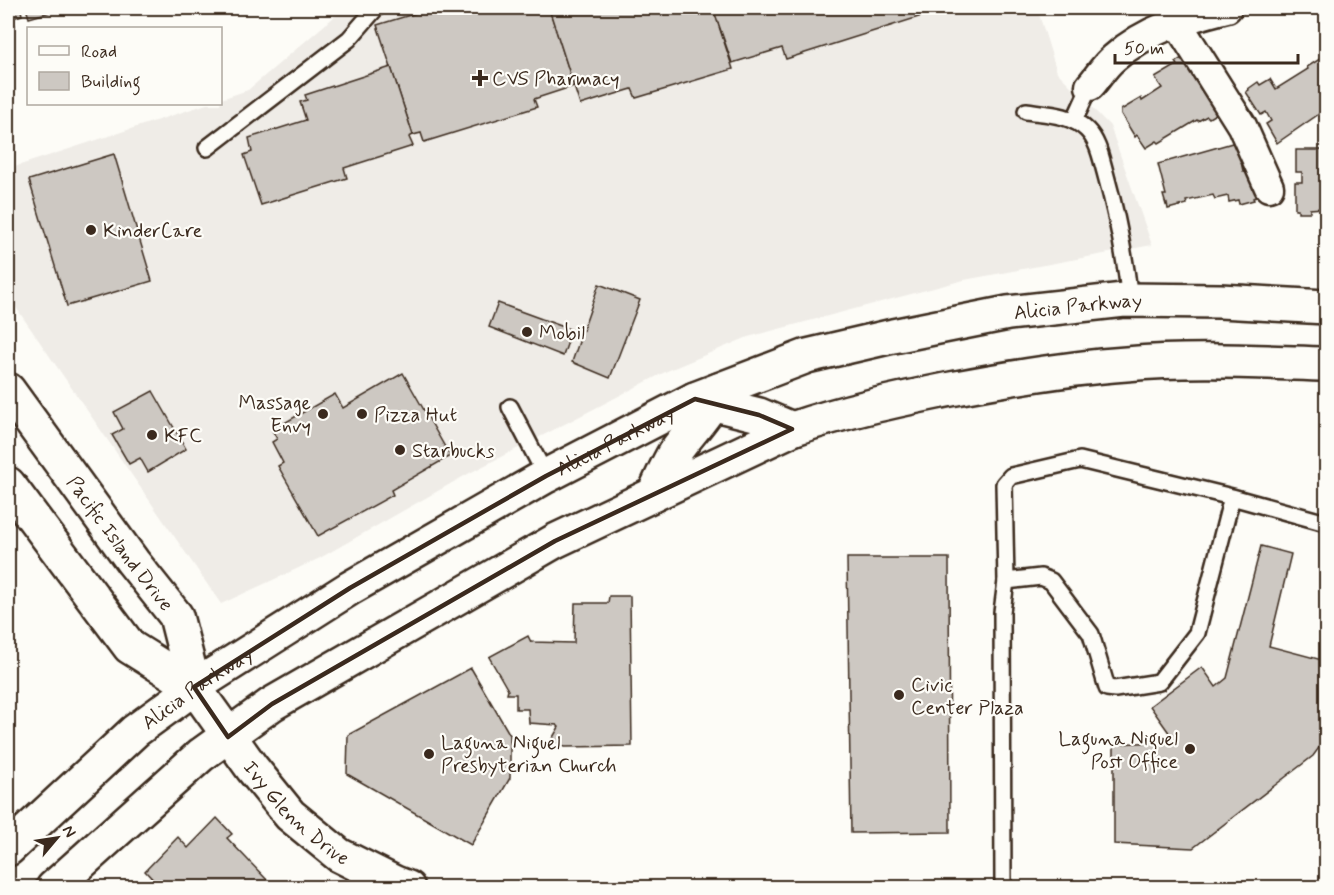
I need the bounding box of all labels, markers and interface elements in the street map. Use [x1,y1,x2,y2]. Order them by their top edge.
legend [27,27,222,105]
scale bar [1115,27,1298,65]
text: 50 m [1124,37,1164,61]
text: Road [81,40,117,64]
place label: CVS Pharmacy [492,66,620,93]
text: Building [81,70,141,96]
marker: CVS Pharmacy [473,71,487,85]
place label: KinderCare [103,218,203,245]
marker: KinderCare [84,223,98,237]
street label: Alicia Parkway [1012,288,1142,327]
place label: Mobil [539,320,585,347]
marker: Mobil [520,325,534,339]
place label: Massage Envy [238,390,311,440]
street label: Alicia Parkway [552,400,679,483]
place label: Pizza Hut [374,402,457,429]
marker: Massage Envy [316,407,330,421]
marker: Pizza Hut [355,407,369,421]
place label: KFC [164,423,202,450]
marker: KFC [145,428,159,442]
place label: Starbucks [412,438,495,465]
marker: Starbucks [393,443,407,457]
street label: Pacific Island Drive [60,471,179,617]
street label: Alicia Parkway [137,641,258,737]
place label: Civic Center Plaza [911,672,1024,722]
marker: Civic Center Plaza [892,688,906,702]
place label: Laguna Niguel Post Office [1059,726,1178,776]
place label: Laguna Niguel Presbyterian Church [441,730,617,780]
marker: Laguna Niguel Post Office [1183,742,1197,756]
marker: Laguna Niguel Presbyterian Church [422,747,436,761]
street label: Ivy Glenn Drive [236,756,353,873]
north arrow [27,808,87,868]
text: N [57,822,81,841]

